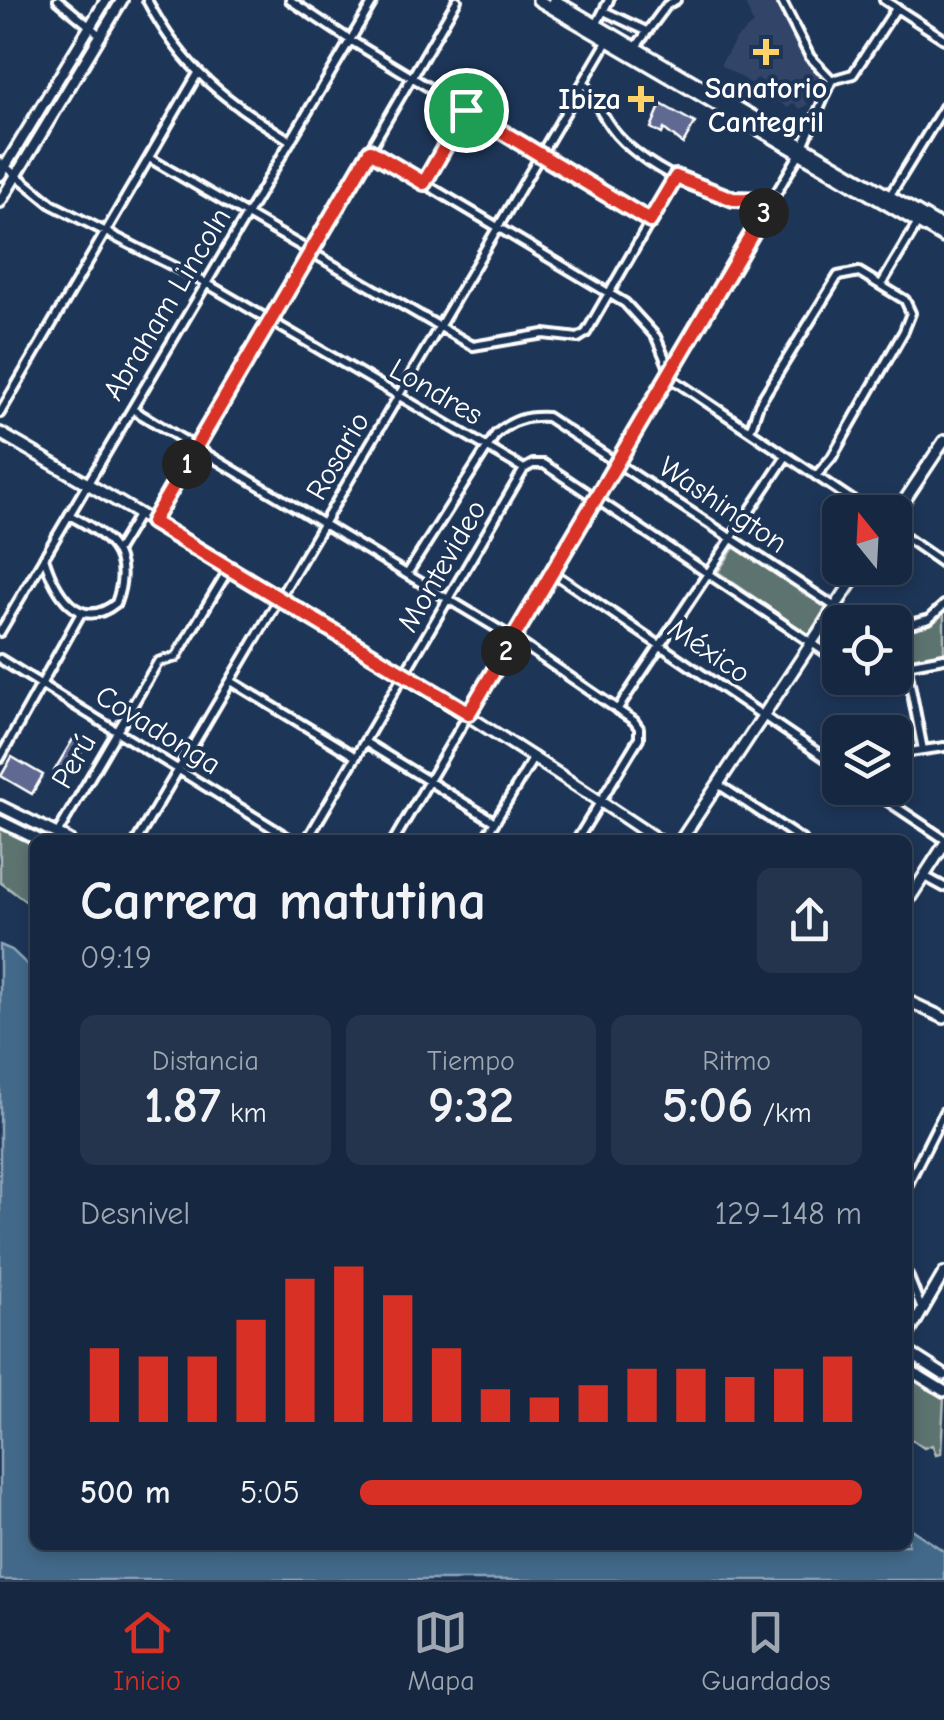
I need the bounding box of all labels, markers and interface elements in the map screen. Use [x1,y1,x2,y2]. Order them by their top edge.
marker: Sanatorio Cantegril [753,39,779,65]
pin [424,68,509,153]
place label: Sanatorio Cantegril [705,71,827,140]
place label: Ibiza [558,82,621,117]
icon: arrive [439,83,494,138]
marker: Ibiza [630,88,652,110]
pin: 3 [739,188,789,238]
text: 3 [757,197,771,229]
street label: Abraham Lincoln [96,201,238,407]
street label: Londres [383,351,489,433]
street label: Rosario [299,406,377,506]
pin: 1 [162,439,212,489]
text: 1 [181,448,193,480]
street label: Washington [652,449,794,561]
street label: Montevideo [390,494,494,638]
north arrow [822,495,912,585]
map controls [822,495,912,805]
button: locate [822,605,912,695]
street label: México [661,611,757,691]
pin: 2 [481,626,531,676]
text: 2 [499,635,513,667]
street label: Covadonga [89,678,227,782]
button: layers [822,715,912,805]
street label: Perú [44,727,104,795]
button: share [757,868,862,973]
text: Carrera matutina [80,869,486,933]
text: 09:19 [80,939,152,976]
text: Distancia [152,1045,259,1077]
text: Tiempo [427,1045,515,1077]
text: Ritmo [702,1045,771,1077]
text: 1.87 [144,1077,221,1135]
text: 9:32 [428,1077,514,1135]
text: 5:06 [662,1077,753,1135]
text: km [221,1097,267,1129]
text: /km [753,1097,812,1129]
text: Desnivel [80,1195,190,1232]
text: 129–148 m [715,1195,862,1232]
text: 500 m [80,1474,170,1511]
text: 5:05 [240,1474,300,1511]
tab: Inicio [113,1605,181,1697]
tab: Mapa [407,1605,475,1697]
tab: Guardados [701,1605,831,1697]

